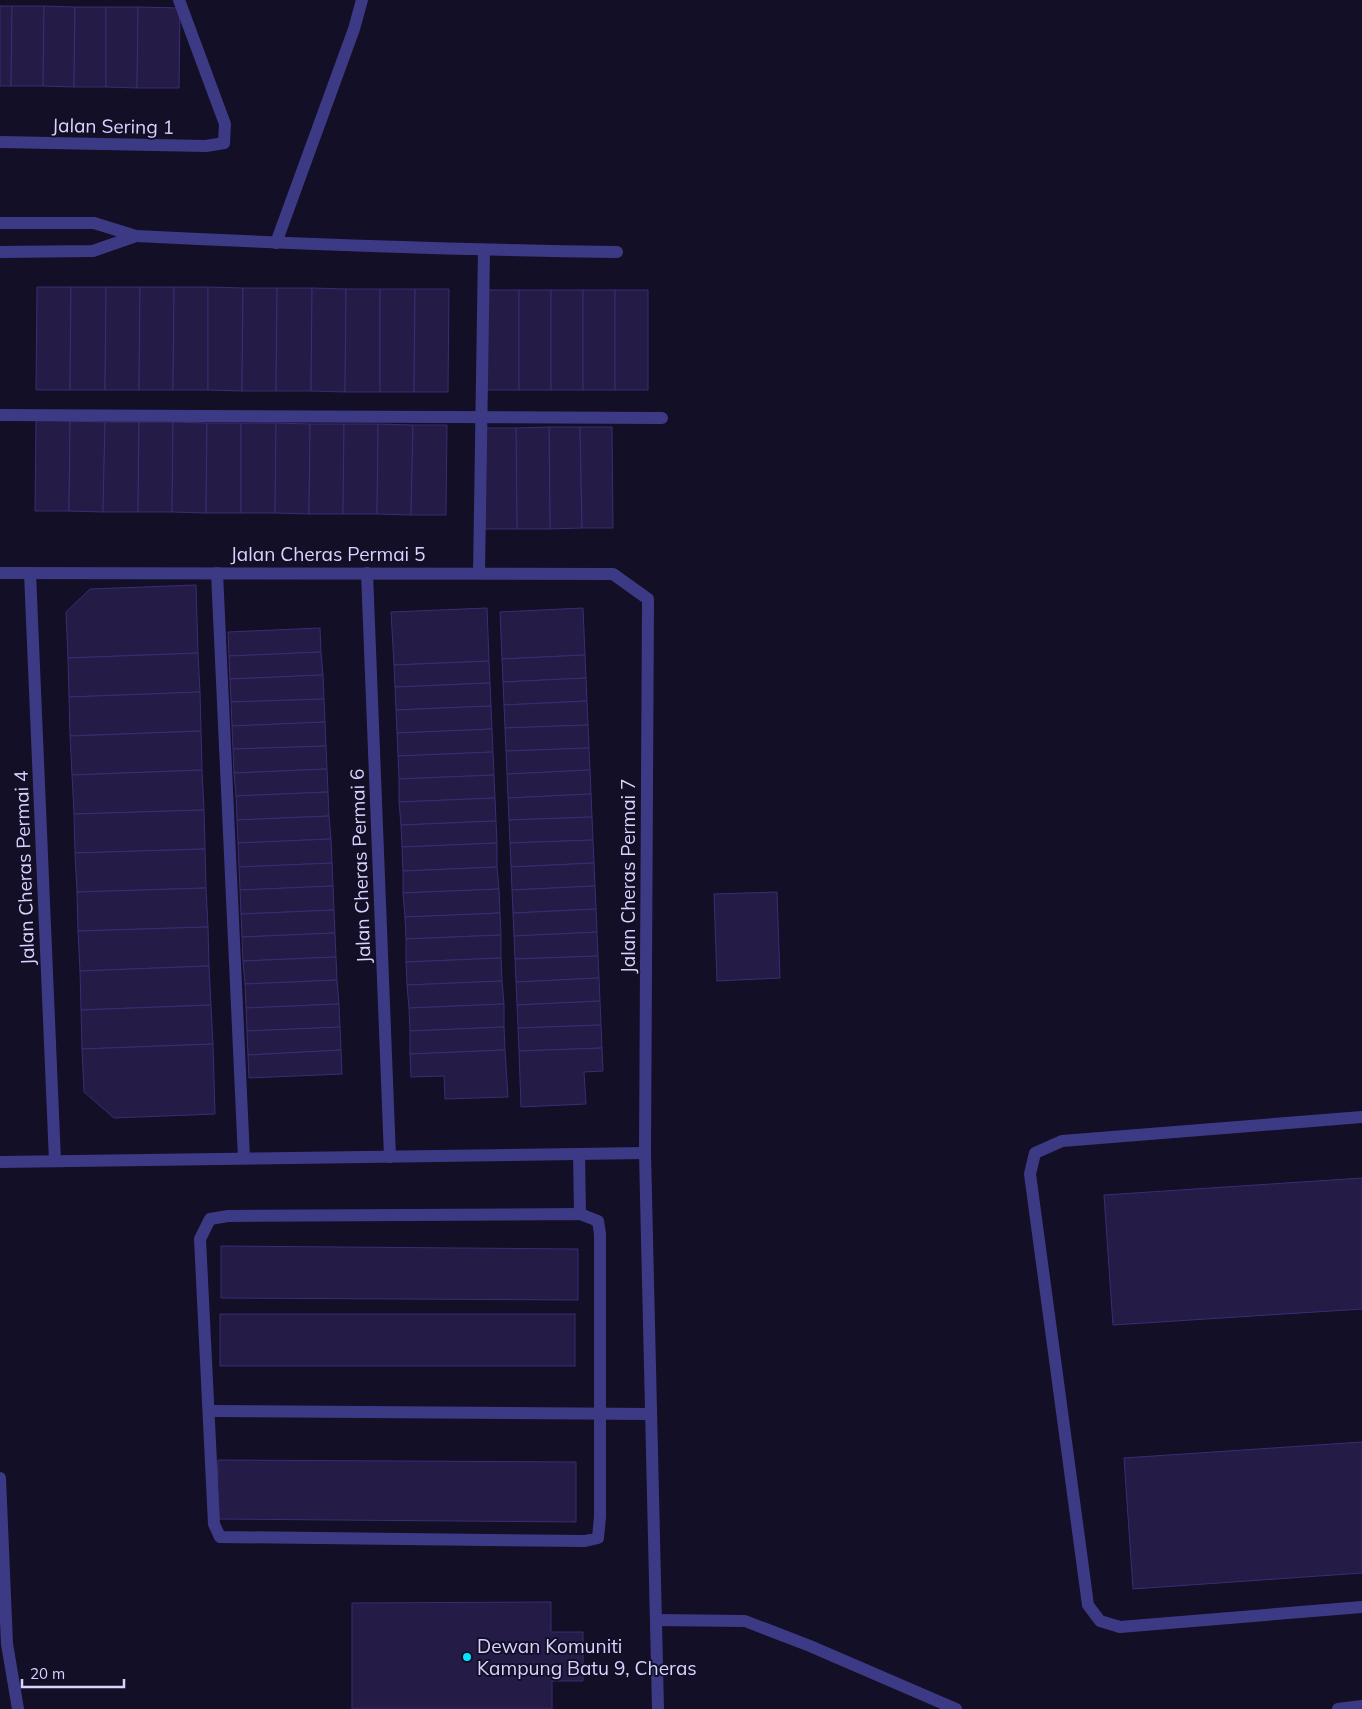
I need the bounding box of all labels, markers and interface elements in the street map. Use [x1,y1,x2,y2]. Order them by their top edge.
street label: Jalan Sering 1 [52,113,174,139]
street label: Jalan Cheras Permai 5 [231,542,425,566]
street label: Jalan Cheras Permai 6 [345,768,375,964]
street label: Jalan Cheras Permai 4 [9,770,39,966]
street label: Jalan Cheras Permai 7 [616,779,640,973]
place label: Dewan Komuniti Kampung Batu 9, Cheras [477,1634,697,1680]
marker: Dewan Komuniti Kampung Batu 9, Cheras [461,1651,473,1663]
scale bar [22,1656,125,1688]
text: 20 m [30,1664,65,1683]

